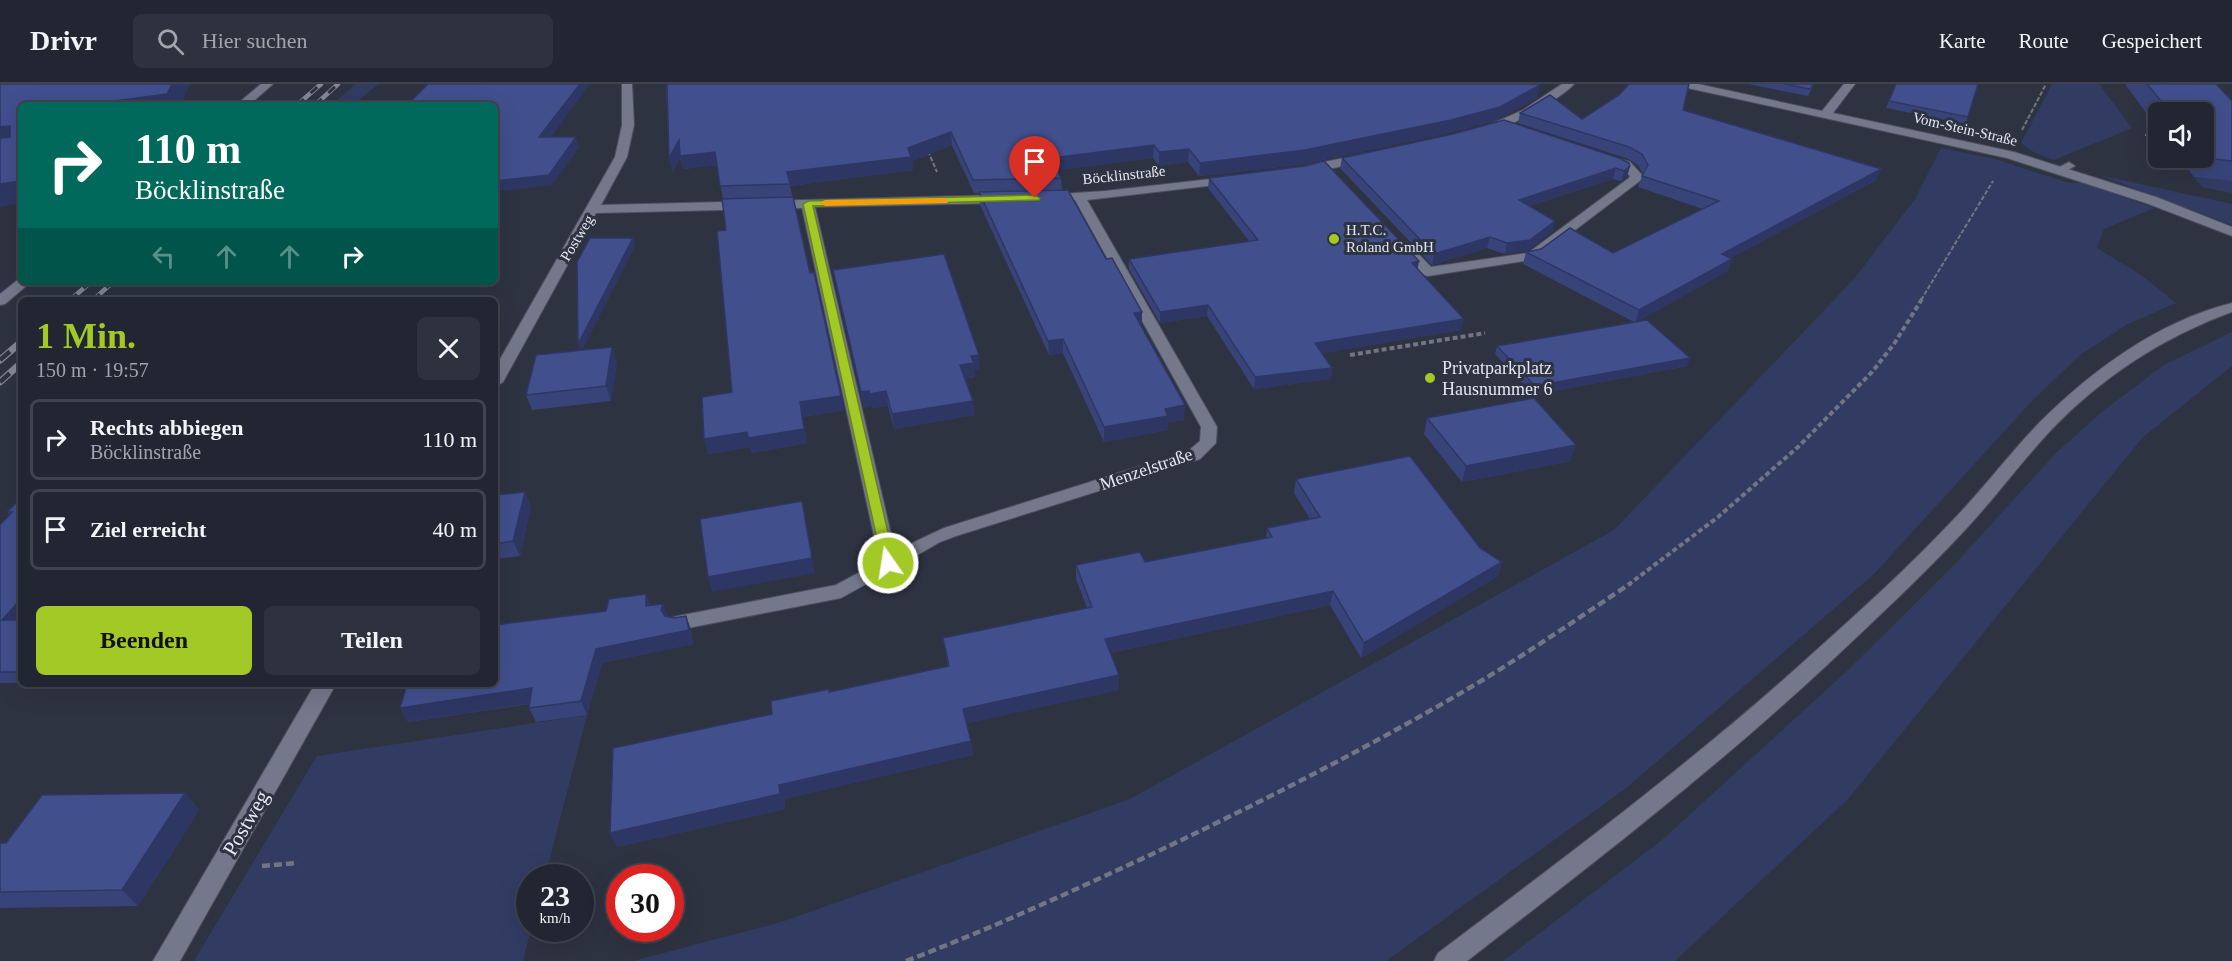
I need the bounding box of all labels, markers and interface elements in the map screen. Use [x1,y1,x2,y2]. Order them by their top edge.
search box [133,14,553,68]
text: Drivr [30,25,97,56]
icon: search [154,25,187,58]
text: Hier suchen [202,28,308,53]
text: Karte [1939,29,1986,53]
text: Route [2019,29,2069,53]
text: Gespeichert [2102,29,2202,53]
map controls [2148,102,2214,168]
button: sound [2148,102,2214,168]
street label: Vom-Stein-Straße [1911,109,2019,149]
icon: right [36,126,114,204]
text: 110 m [135,126,241,172]
pin [1009,136,1060,198]
icon: arrive [1018,145,1051,178]
street label: Böcklinstraße [1082,163,1167,187]
text: Böcklinstraße [135,175,285,205]
street label: Postweg [557,212,597,264]
place label: H.T.C. Roland GmbH [1346,222,1434,255]
marker: H.T.C. Roland GmbH [1327,232,1341,246]
icon: left [147,240,180,273]
icon: ahead [210,240,243,273]
icon: ahead [273,240,306,273]
icon: right [336,240,369,273]
text: 1 Min. [36,316,136,356]
button: close [417,317,480,380]
place label: Privatparkplatz Hausnummer 6 [1442,358,1552,399]
text: 150 m · 19:57 [36,359,149,381]
marker: Privatparkplatz Hausnummer 6 [1423,371,1437,385]
text: Rechts abbiegen [90,415,243,440]
icon: right [39,423,72,456]
text: 110 m [422,427,477,452]
text: Böcklinstraße [90,441,201,463]
street label: Menzelstraße [1097,444,1195,494]
icon: arrive [39,513,72,546]
text: Ziel erreicht [90,517,206,542]
text: 40 m [432,517,477,542]
position arrow [856,531,920,595]
button: Beenden [36,606,252,675]
button: Teilen [264,606,480,675]
street label: Postweg [218,786,274,860]
speed limit sign: 30 [606,864,684,942]
text: 23 [540,879,570,912]
text: km/h [540,910,570,926]

